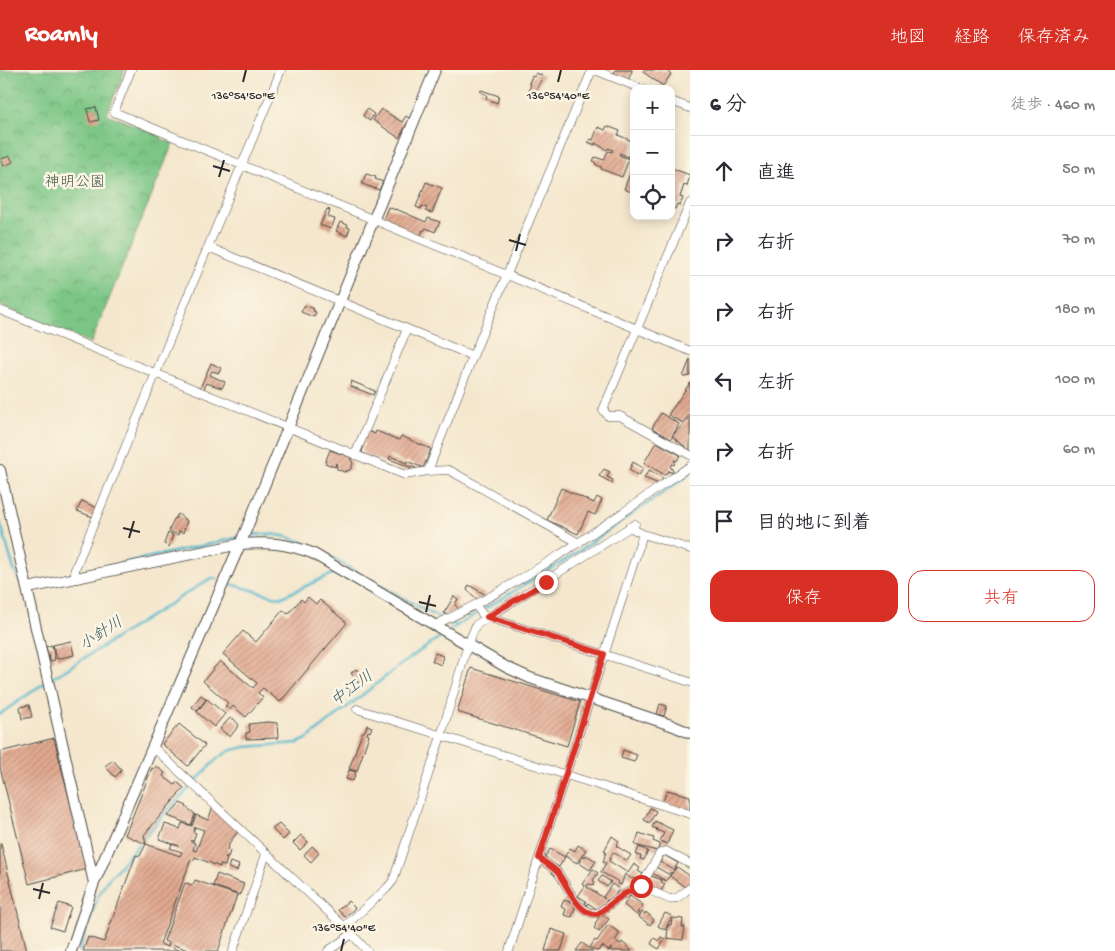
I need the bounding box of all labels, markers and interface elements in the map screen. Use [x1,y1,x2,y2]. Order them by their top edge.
text: Roamly [25,21,98,50]
text: 地図 [890,28,926,49]
text: 経路 [954,28,990,49]
text: 保存済み [1018,28,1090,49]
map controls [630,85,675,220]
button: + [630,85,675,130]
text: 136°54'50"E [210,90,275,104]
text: 136°54'40"E [526,90,590,104]
text: 6 分 [710,94,747,119]
text: 徒歩 · 460 m [1010,97,1095,116]
button: − [630,130,675,175]
icon: ahead [710,157,738,185]
text: 50 m [1062,161,1095,180]
text: 直進 [757,163,795,186]
park label: 神明公園 [45,173,105,192]
button: locate [630,175,675,220]
icon: right [710,227,738,255]
text: 70 m [1062,231,1095,250]
text: 右折 [757,233,795,256]
icon: right [710,297,738,325]
text: 180 m [1056,301,1095,320]
text: 右折 [757,303,795,326]
icon: left [710,367,738,395]
text: 100 m [1055,371,1095,390]
text: 左折 [757,373,795,396]
icon: right [710,437,738,465]
text: 60 m [1063,441,1095,460]
text: 右折 [757,443,795,466]
icon: arrive [710,507,738,535]
text: 目的地に到着 [757,513,871,536]
button: 保存 [710,570,898,622]
button: 共有 [908,570,1095,622]
route end [535,571,558,594]
water label: 小針川 [76,613,127,656]
water label: 中江川 [327,666,378,712]
route start [630,875,653,898]
text: 136°54'40"E [312,922,376,936]

